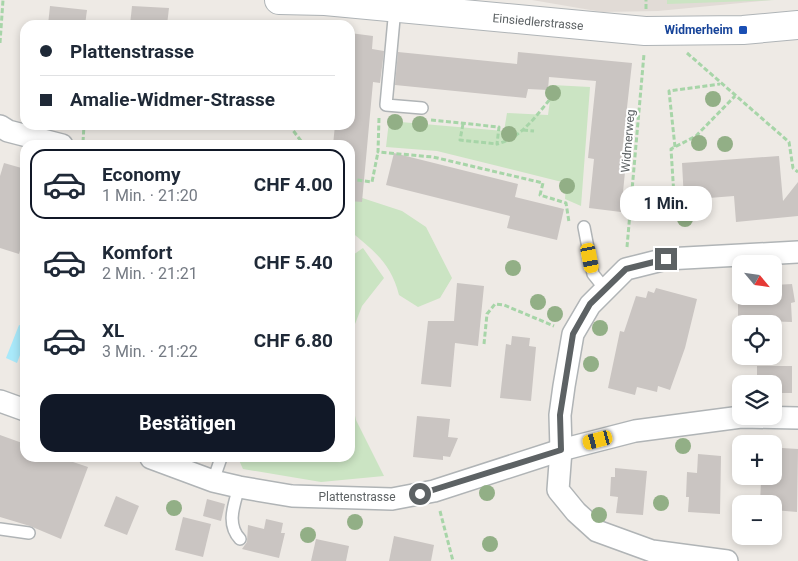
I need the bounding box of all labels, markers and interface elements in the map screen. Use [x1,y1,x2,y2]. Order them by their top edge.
street label: Einsiedlerstrasse [492,11,584,33]
place label: Widmerheim [665,23,733,37]
marker: Widmerheim [737,24,749,36]
text: Plattenstrasse [70,40,194,63]
text: Amalie-Widmer-Strasse [70,88,275,111]
street label: Widmerweg [618,109,638,173]
icon: car [42,162,87,207]
text: Economy [102,163,181,186]
text: CHF 4.00 [254,173,333,196]
text: 1 Min. · 21:20 [102,186,198,205]
callout: 1 Min. [620,186,712,222]
text: 1 Min. [643,194,689,213]
icon: car [42,240,87,285]
text: Komfort [102,241,172,264]
car [579,242,600,274]
route end [655,248,677,270]
text: CHF 5.40 [254,251,333,274]
north arrow [732,255,782,305]
map controls [732,255,782,545]
text: 2 Min. · 21:21 [102,264,198,283]
button: locate [732,315,782,365]
icon: car [42,318,87,363]
text: XL [102,319,124,342]
text: CHF 6.80 [254,329,333,352]
text: 3 Min. · 21:22 [102,342,198,361]
button: layers [732,375,782,425]
button: Bestätigen [40,394,335,452]
car [581,429,614,451]
button: + [732,435,782,485]
route start [409,483,431,505]
street label: Plattenstrasse [318,490,396,504]
button: − [732,495,782,545]

